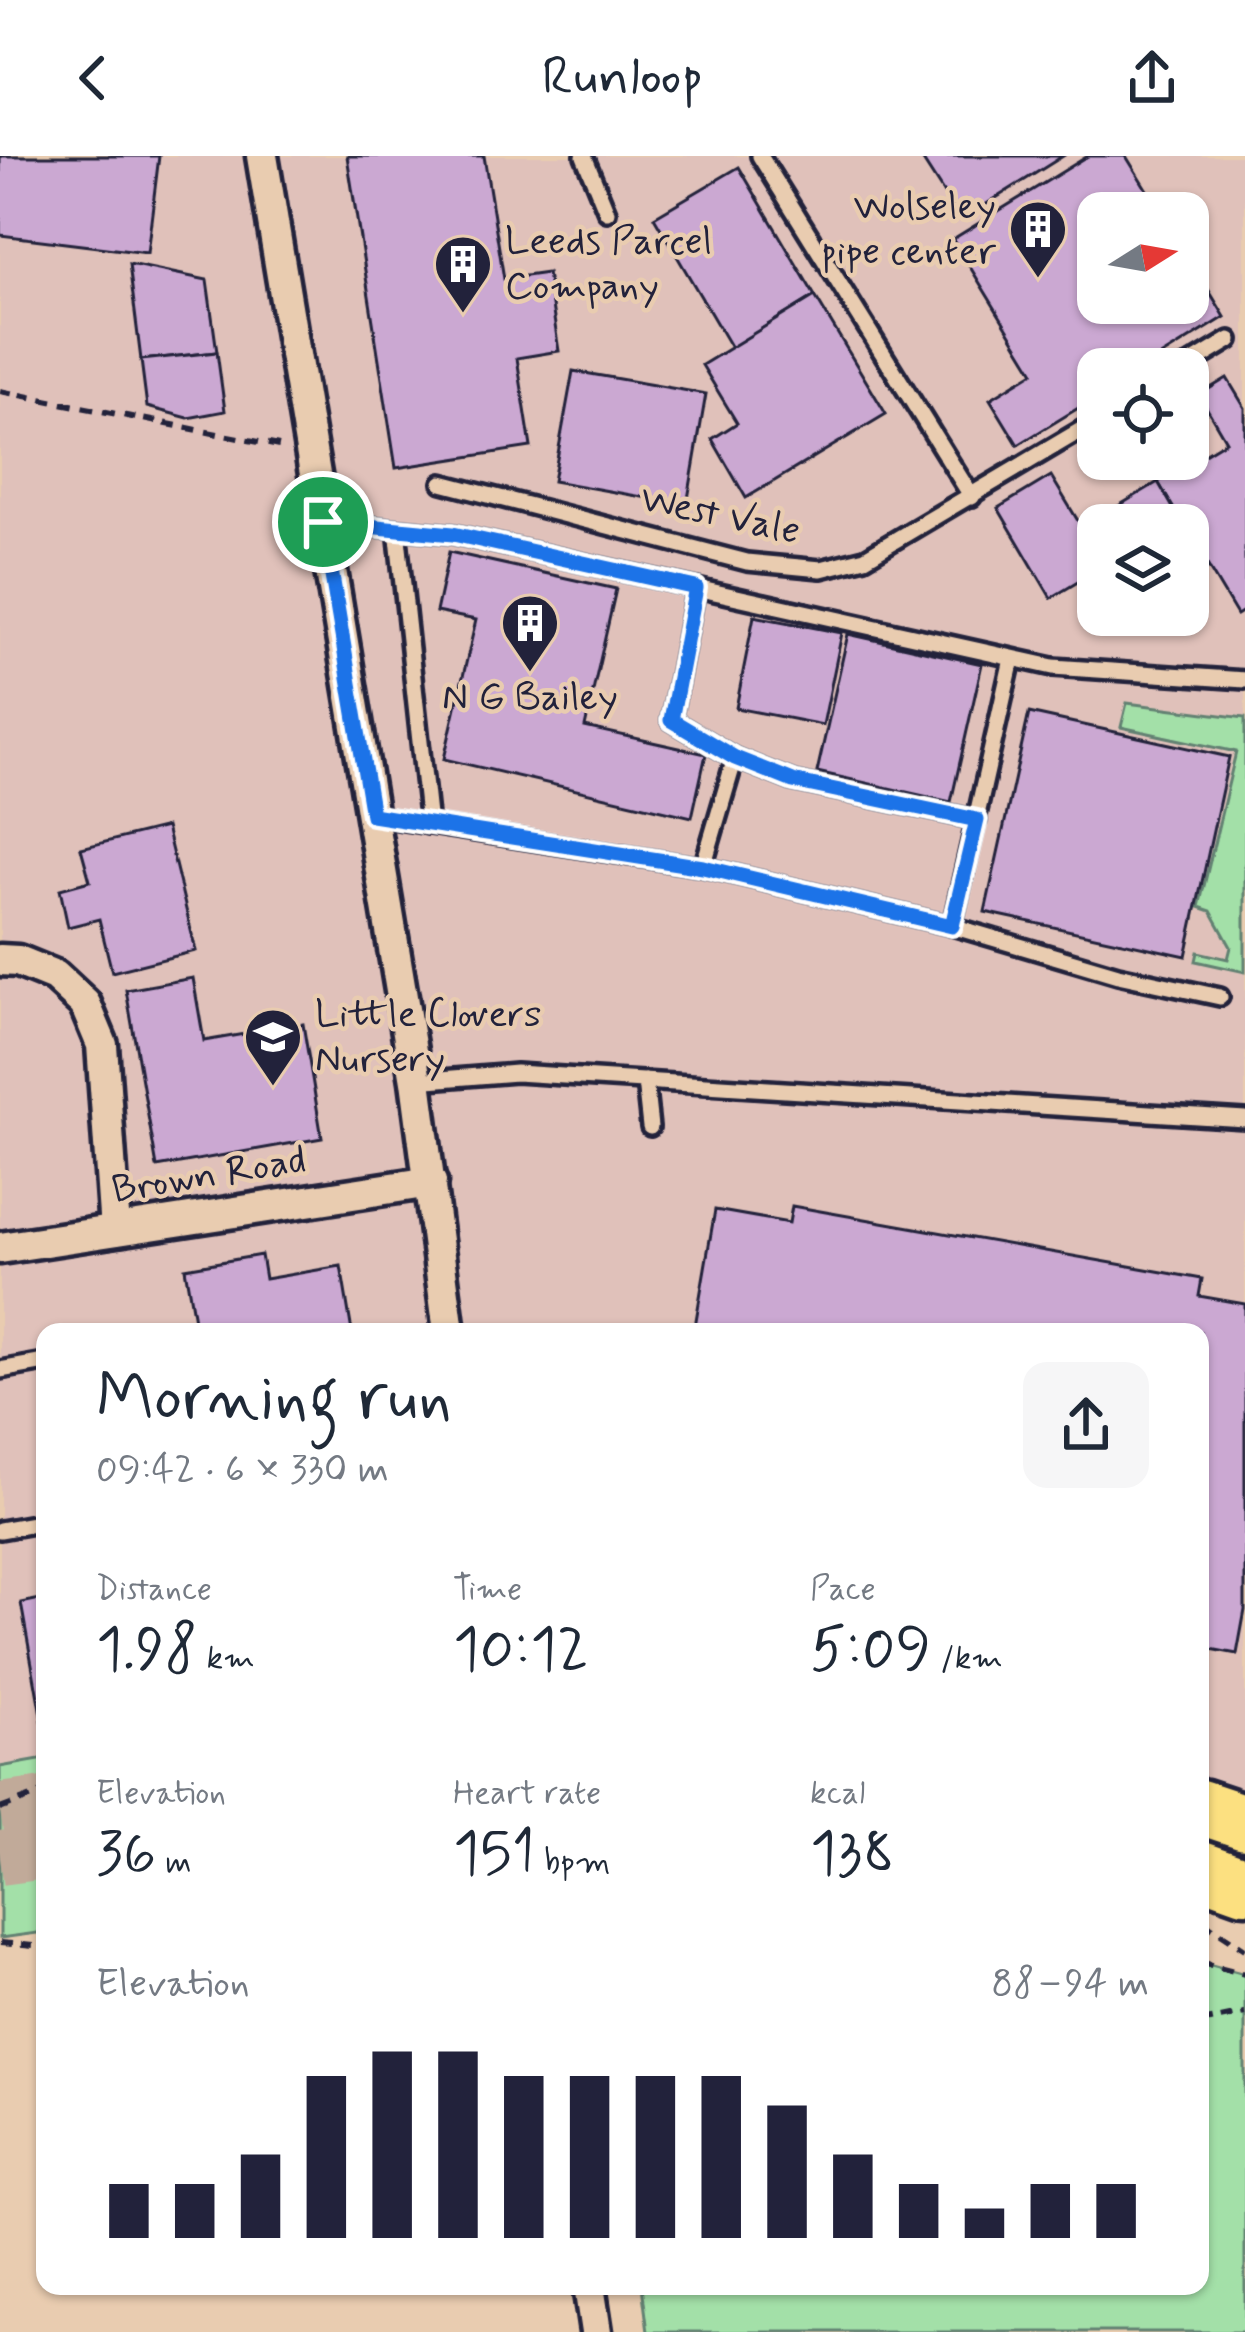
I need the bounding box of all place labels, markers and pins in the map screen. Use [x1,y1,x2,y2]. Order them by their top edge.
place label: Wolseley pipe center [821,182,997,278]
building icon: Wolseley pipe center [1007,198,1069,280]
place label: Leeds Parcel Company [505,217,712,313]
building icon: Leeds Parcel Company [432,233,494,315]
pin [272,471,374,573]
building icon: N G Bailey [499,592,561,674]
place label: N G Bailey [442,673,618,724]
place label: Little Clovers Nursery [315,990,541,1086]
school or university icon: Little Clovers Nursery [242,1006,304,1088]

